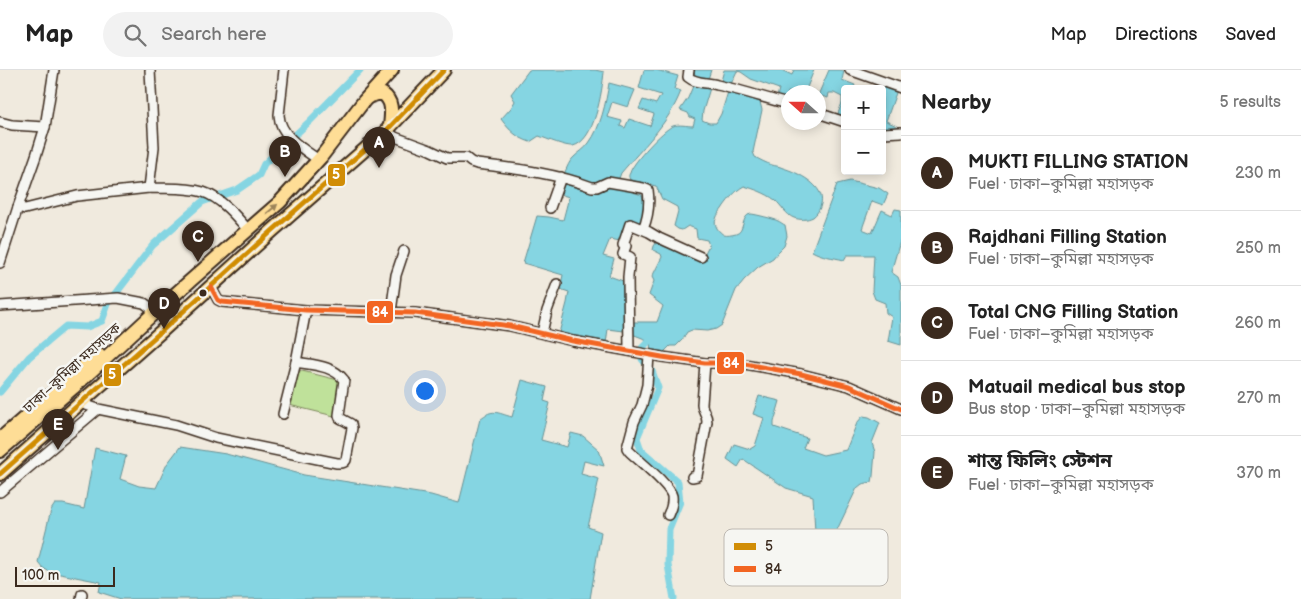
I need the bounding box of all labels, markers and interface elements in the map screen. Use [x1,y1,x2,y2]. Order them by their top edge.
search box [103,12,453,57]
text: Map [25,20,73,49]
icon: search [121,21,149,49]
text: Search here [161,23,267,46]
text: Map [1051,24,1087,45]
text: Directions [1115,24,1197,45]
text: Saved [1225,24,1276,45]
north arrow [781,85,826,130]
map controls [841,85,886,175]
button: + [841,85,886,130]
text: Nearby [921,90,991,115]
text: 5 results [1219,93,1281,112]
pin: A [363,127,395,168]
button: − [841,130,886,175]
pin: B [269,136,301,177]
text: MUKTI FILLING STATION [968,151,1189,174]
line badge: 5 [327,163,346,187]
text: A [932,164,942,183]
text: 230 m [1235,164,1281,183]
text: 5 [332,166,340,183]
text: Fuel · ঢাকা–কুমিল্লা মহাসড়ক [968,175,1154,194]
one-way arrow [265,204,278,215]
pin: C [182,221,214,262]
text: Rajdhani Filling Station [968,226,1167,249]
text: B [931,239,943,258]
text: 250 m [1235,239,1281,258]
text: Fuel · ঢাকা–কুমিল্লা মহাসড়ক [968,250,1154,269]
pin: D [148,288,180,329]
unlabelled marker [198,288,208,298]
line badge: 84 [366,300,394,324]
text: Total CNG Filling Station [968,301,1178,324]
text: 84 [372,304,389,321]
text: C [931,314,943,333]
text: 260 m [1235,314,1281,333]
street label: ঢাকা–কুমিল্লা মহাসড়ক [19,319,125,417]
text: Fuel · ঢাকা–কুমিল্লা মহাসড়ক [968,325,1154,344]
line badge: 84 [716,351,745,375]
text: 84 [723,355,740,372]
line badge: 5 [103,363,122,387]
text: 5 [108,366,116,383]
text: Matuail medical bus stop [968,376,1185,399]
your location [412,378,438,404]
text: D [931,389,943,408]
text: 270 m [1237,389,1281,408]
text: Bus stop · ঢাকা–কুমিল্লা মহাসড়ক [968,400,1185,419]
pin: E [42,409,74,450]
text: শান্ত ফিলিং স্টেশন [968,450,1112,473]
text: E [932,464,942,483]
text: 370 m [1236,464,1281,483]
text: Fuel · ঢাকা–কুমিল্লা মহাসড়ক [968,476,1154,495]
legend [724,529,888,586]
text: 5 [765,538,773,555]
text: 84 [765,561,782,578]
scale bar [15,564,115,587]
text: 100 m [22,567,59,584]

